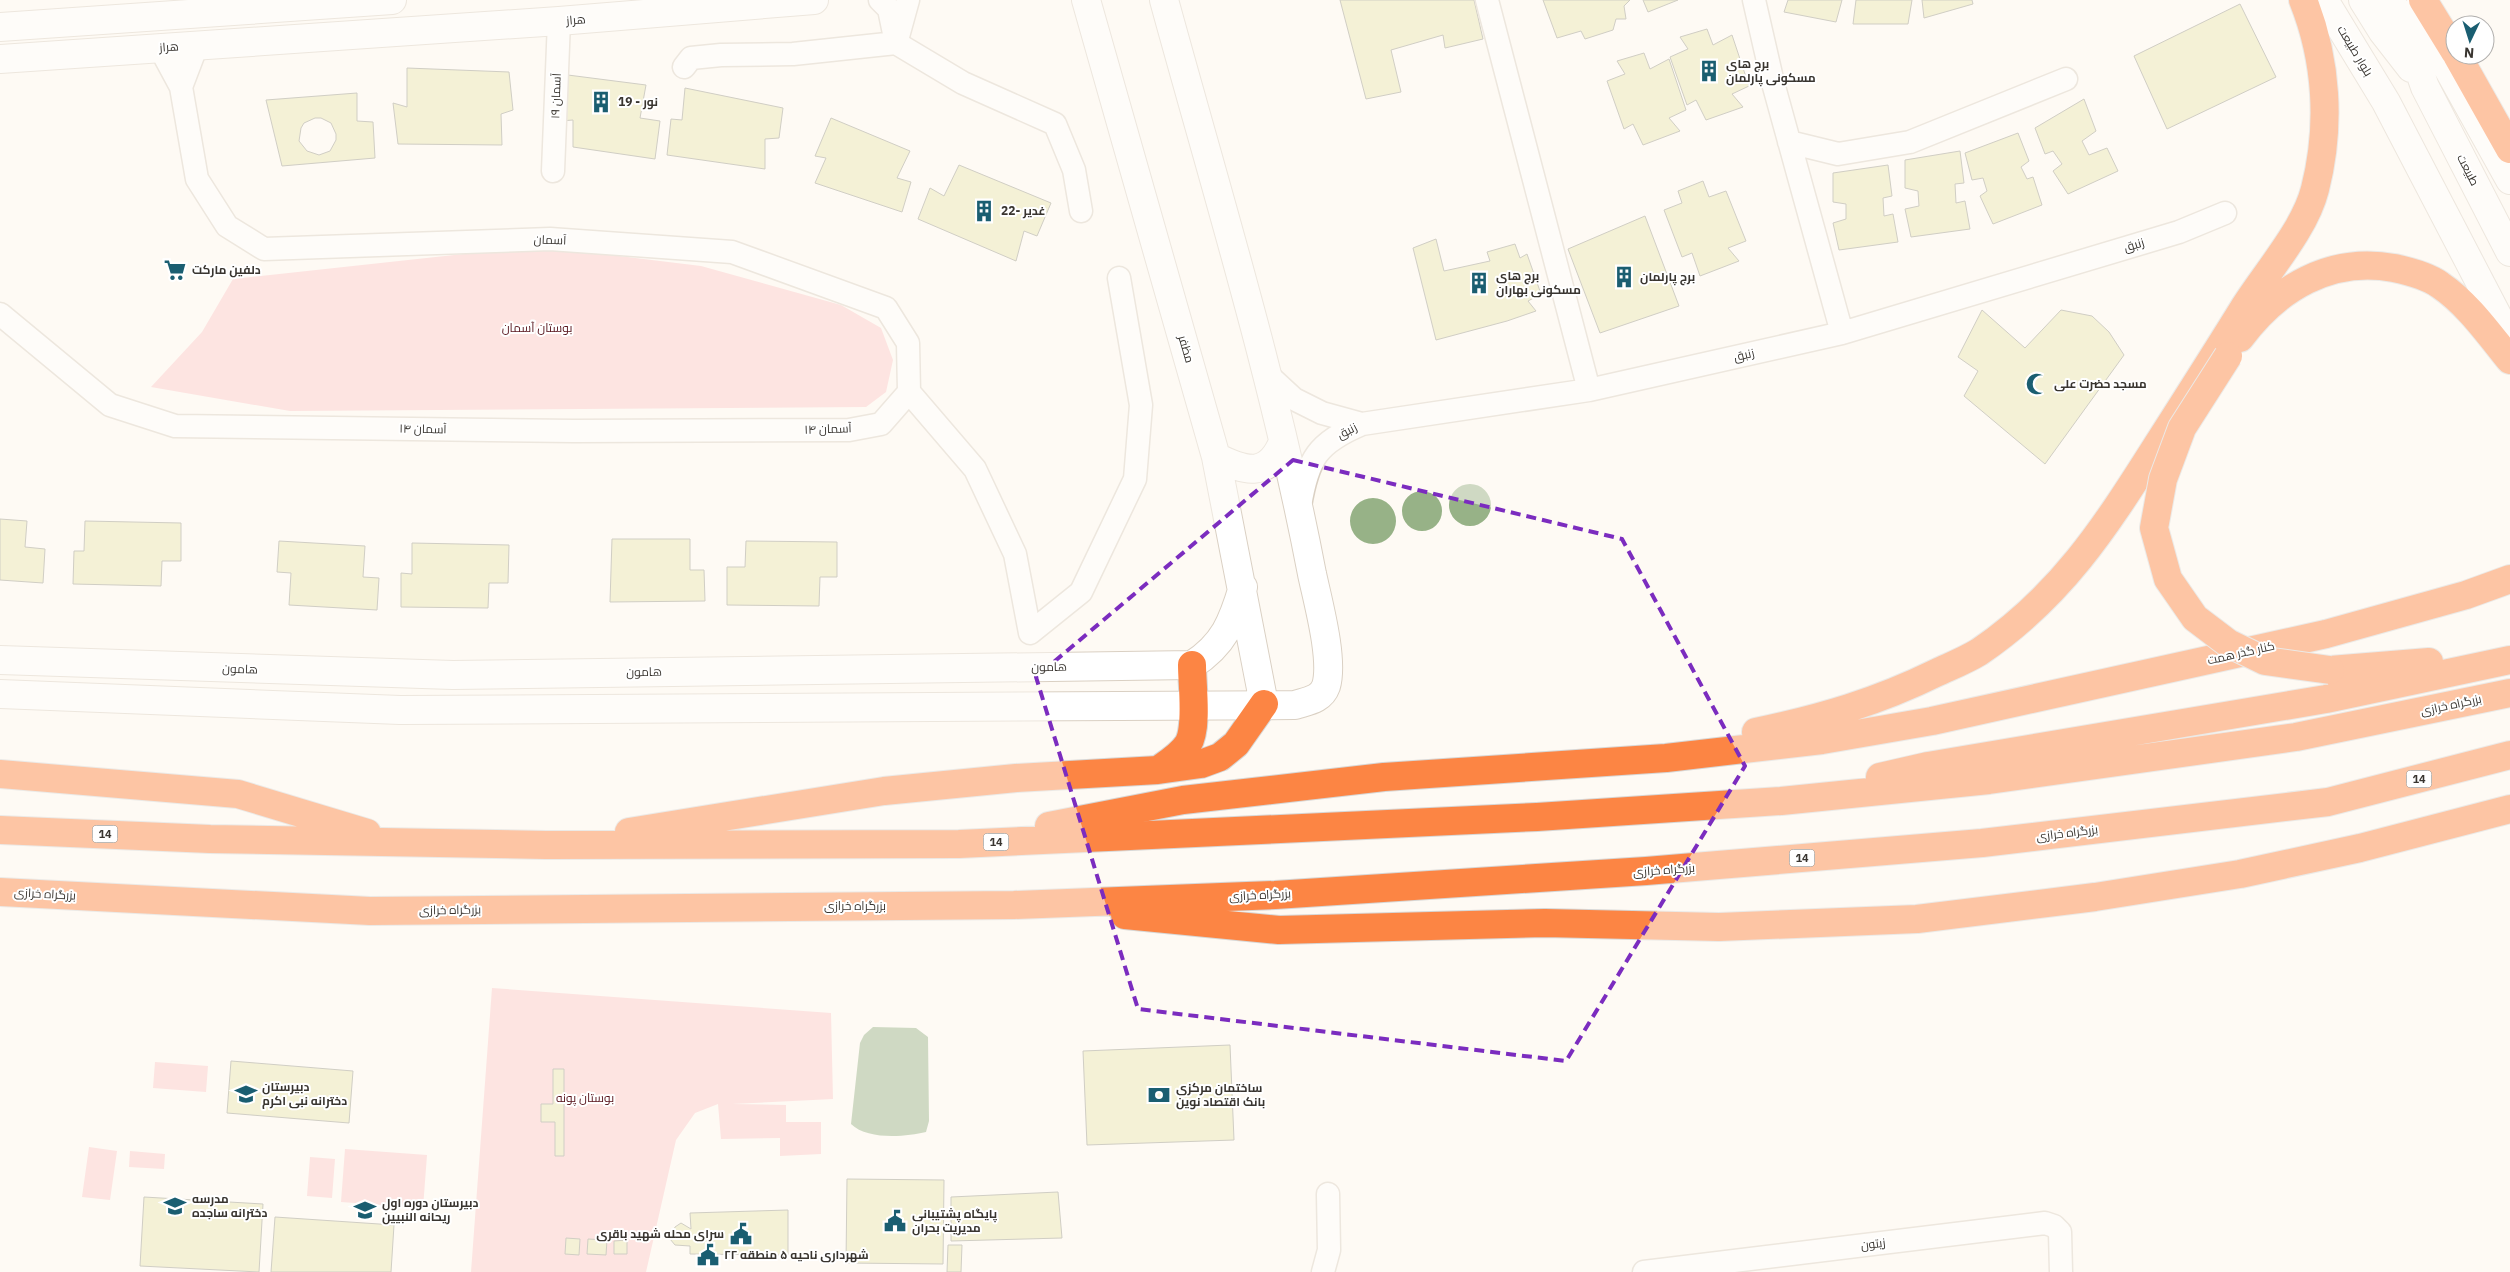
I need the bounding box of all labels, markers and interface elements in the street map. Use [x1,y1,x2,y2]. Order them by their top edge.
street label: هراز [565,11,586,28]
north arrow [2445,15,2495,65]
street label: بلوار طبیعت [2334,23,2376,79]
street label: هراز [158,38,179,55]
text: N [2463,44,2475,62]
place label: برج های مسکونی پارلمان [1726,56,1816,87]
building icon: برج های مسکونی پارلمان [1696,58,1722,84]
street label: آسمان ۱۹ [547,72,564,119]
building icon: 19 - نور [588,89,614,115]
place label: 19 - نور [618,94,658,110]
street label: طبیعت [2454,151,2483,188]
building icon: 22- غدیر [971,198,997,224]
place label: 22- غدیر [1001,203,1045,219]
street label: آسمان [533,231,567,248]
street label: زنبق [2122,234,2146,255]
supermarket icon: دلفین مارکت [162,257,188,283]
place label: دلفین مارکت [192,262,261,278]
building icon: برج پارلمان [1611,264,1637,290]
place label: برج های مسکونی بهاران [1496,268,1581,298]
place label: برج پارلمان [1640,269,1695,286]
building icon: برج های مسکونی بهاران [1466,270,1492,296]
park label: بوستان آسمان [502,320,572,335]
street label: مظفر [1175,332,1198,364]
street label: زنبق [1732,345,1756,364]
mosque icon: مسجد حضرت علی [2024,371,2050,397]
place label: مسجد حضرت علی [2054,376,2147,392]
street label: زنبق [1334,419,1359,442]
street label: آسمان ۱۴ [804,420,853,437]
street label: آسمان ۱۴ [399,421,448,436]
street label: کنار گذر همت [2206,637,2276,668]
street label: هامون [1031,659,1067,674]
street label: هامون [222,660,258,677]
street label: هامون [626,664,662,679]
street label: بزرگراه خرازی [2419,691,2483,718]
road number: 14 [2406,771,2432,788]
street label: بزرگراه خرازی [2035,821,2099,844]
road number: 14 [92,826,118,842]
road number: 14 [984,834,1008,850]
road number: 14 [1790,850,1814,866]
street label: بزرگراه خرازی [1632,860,1695,879]
street label: بزرگراه خرازی [14,884,76,903]
street label: بزرگراه خرازی [1229,885,1291,904]
street label: بزرگراه خرازی [824,898,886,913]
street label: بزرگراه خرازی [419,901,481,918]
place label: دبیرستان دخترانه نبی اکرم [262,1079,347,1109]
place label: ساختمان مرکزی بانک اقتصاد نوین [1176,1080,1265,1110]
school or university icon: دبیرستان دخترانه نبی اکرم [233,1081,259,1107]
bank icon: ساختمان مرکزی بانک اقتصاد نوین [1146,1082,1172,1108]
park label: بوستان پونه [556,1090,614,1107]
place label: مدرسه دخترانه ساجده [192,1191,267,1221]
school or university icon: مدرسه دخترانه ساجده [162,1193,188,1219]
place label: دبیرستان دوره اول ریحانه النبیین [382,1195,479,1225]
school or university icon: دبیرستان دوره اول ریحانه النبیین [352,1197,378,1223]
place label: پایگاه پشتیبانی مدیریت بحران [912,1206,998,1236]
public building icon: پایگاه پشتیبانی مدیریت بحران [882,1208,908,1234]
public building icon: سرای محله شهید باقری [728,1221,754,1247]
place label: سرای محله شهید باقری [596,1226,724,1242]
street label: زیتون [1860,1235,1886,1252]
public building icon: شهرداری ناحیه ۵ منطقه ۲۲ [695,1242,721,1268]
place label: شهرداری ناحیه ۵ منطقه ۲۲ [724,1247,869,1263]

